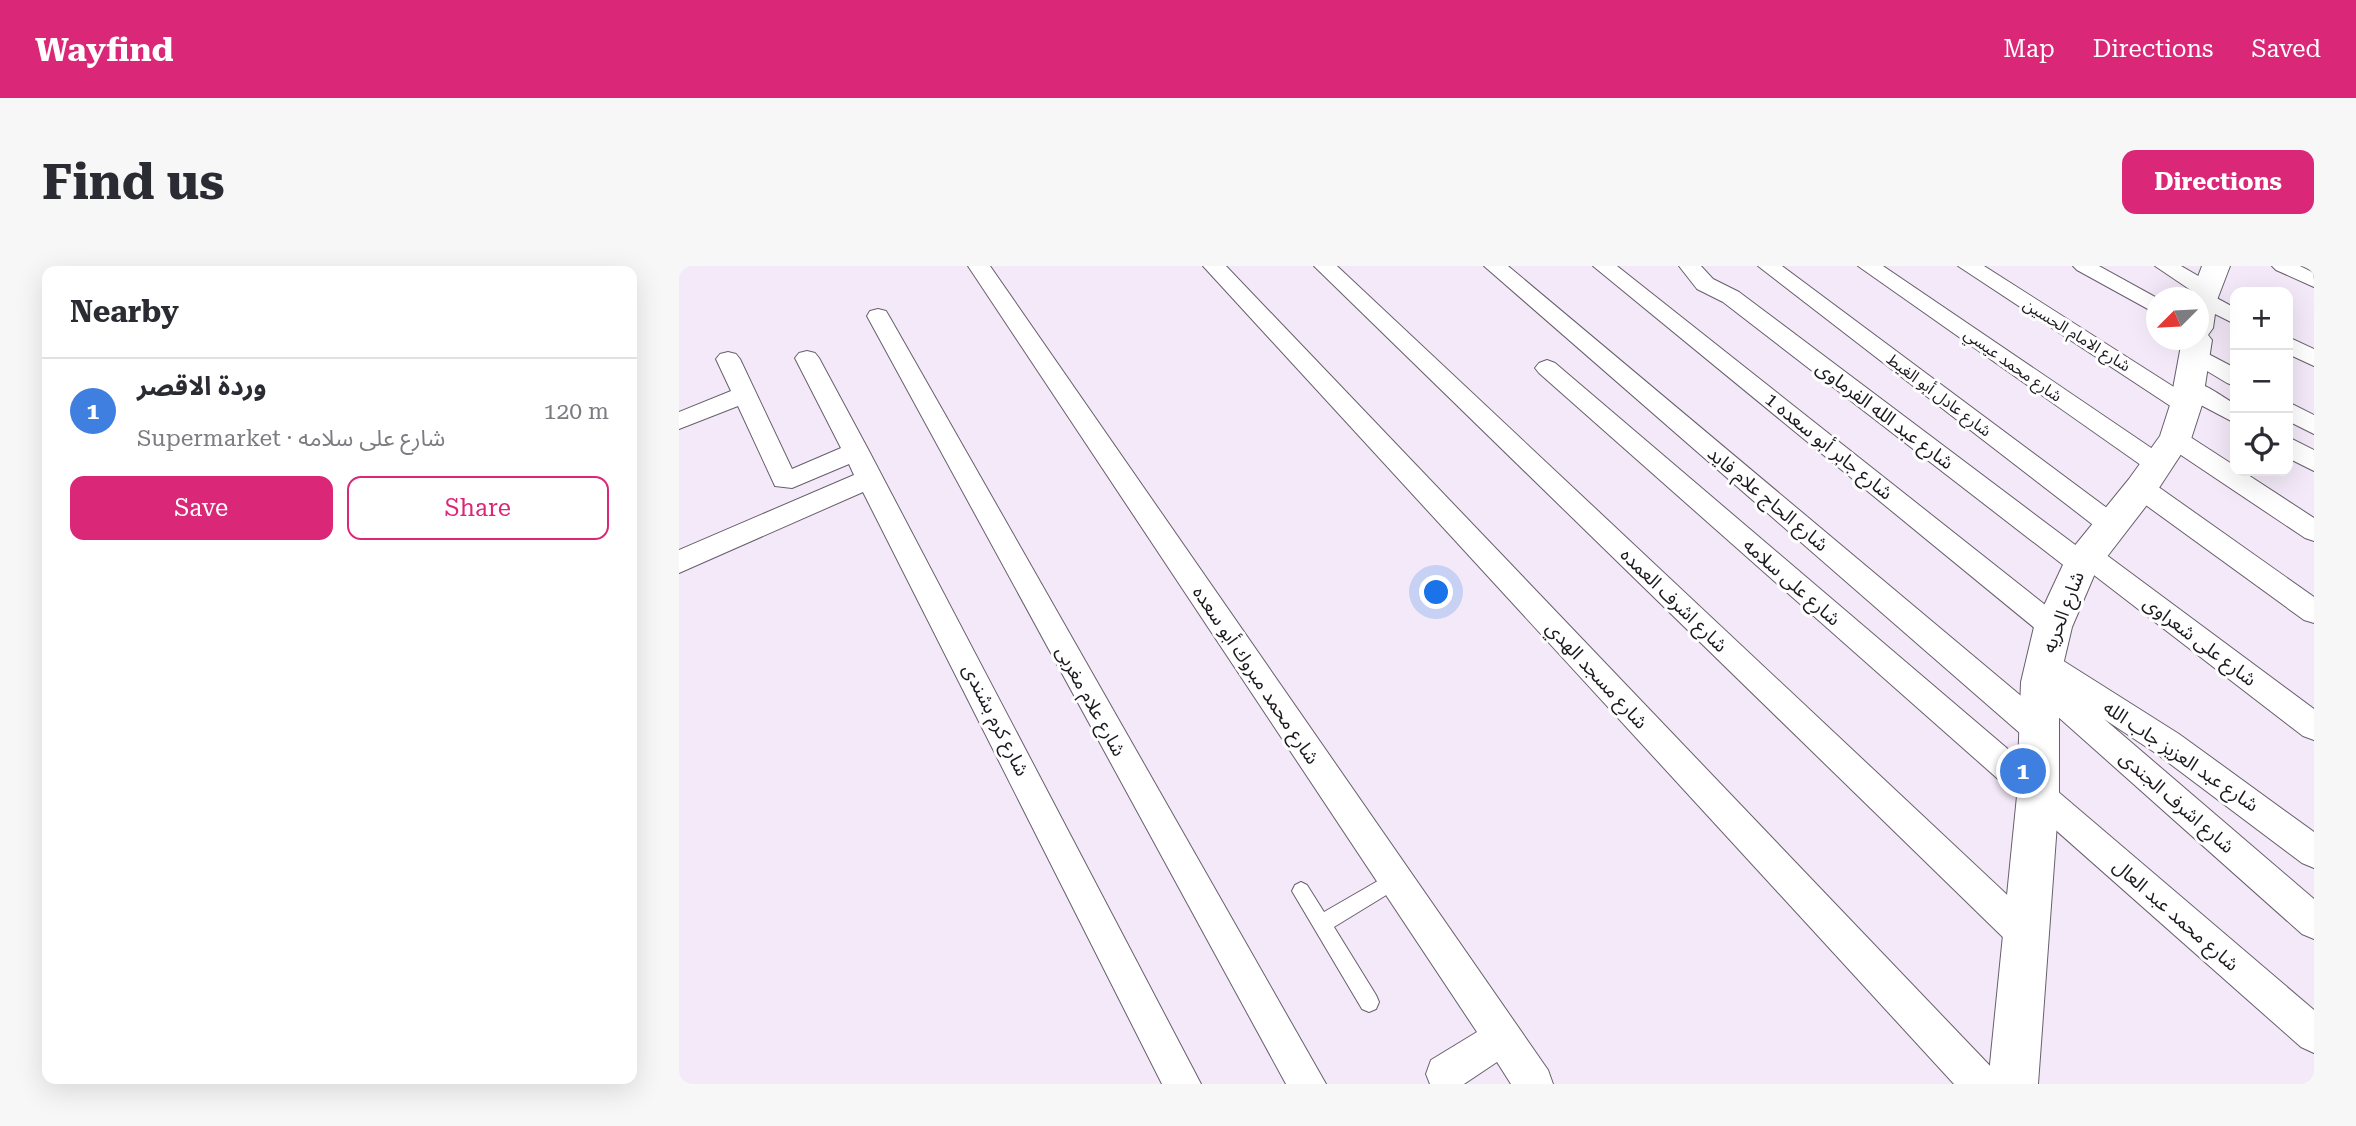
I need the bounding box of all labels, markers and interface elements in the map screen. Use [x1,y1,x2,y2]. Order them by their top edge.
text: Wayfind [35,30,174,69]
text: Map [2003,35,2055,63]
text: Directions [2093,35,2213,63]
text: Saved [2251,35,2321,63]
button: Directions [2122,150,2314,214]
text: Find us [42,154,225,211]
north arrow [2146,287,2209,350]
map controls [2230,287,2293,476]
button: + [2230,287,2293,350]
text: Nearby [70,294,179,329]
street label: شارع الامام الحسين [2018,294,2134,378]
street label: شارع محمد عيسي [1959,324,2066,408]
street label: شارع عادل أبو الغيط [1881,349,1995,443]
button: − [2230,350,2293,413]
street label: شارع عبد الله الفرماوى [1811,356,1958,476]
text: وردة الاقصر [137,371,267,401]
street label: شارع جابر أبو سعده 1 [1759,388,1897,506]
text: 1 [87,398,99,425]
text: 120 m [544,398,609,425]
button: locate [2230,413,2293,476]
text: Supermarket · شارع على سلامه [137,425,445,452]
street label: شارع الحاج علام فايد [1701,442,1833,559]
button: Save [70,476,333,540]
button: Share [347,476,609,540]
street label: شارع على سلامه [1737,534,1845,632]
street label: شارع اشرف العمده [1614,543,1732,658]
street label: شارع الحريه [2037,568,2091,657]
your location [1419,575,1453,609]
street label: شارع محمد مبروك أبو سعده [1186,582,1324,770]
street label: شارع على شعراوى [2138,591,2261,692]
street label: شارع مسجد الهدي [1539,616,1653,736]
street label: شارع علام مغربى [1049,642,1131,762]
street label: شارع كرم بشندى [955,660,1034,781]
street label: شارع عبد العزيز جاب الله [2098,696,2263,818]
pin: 1 [2000,745,2046,797]
street label: شارع اشرف الجندى [2114,746,2239,860]
street label: شارع محمد عبد العال [2107,854,2244,977]

